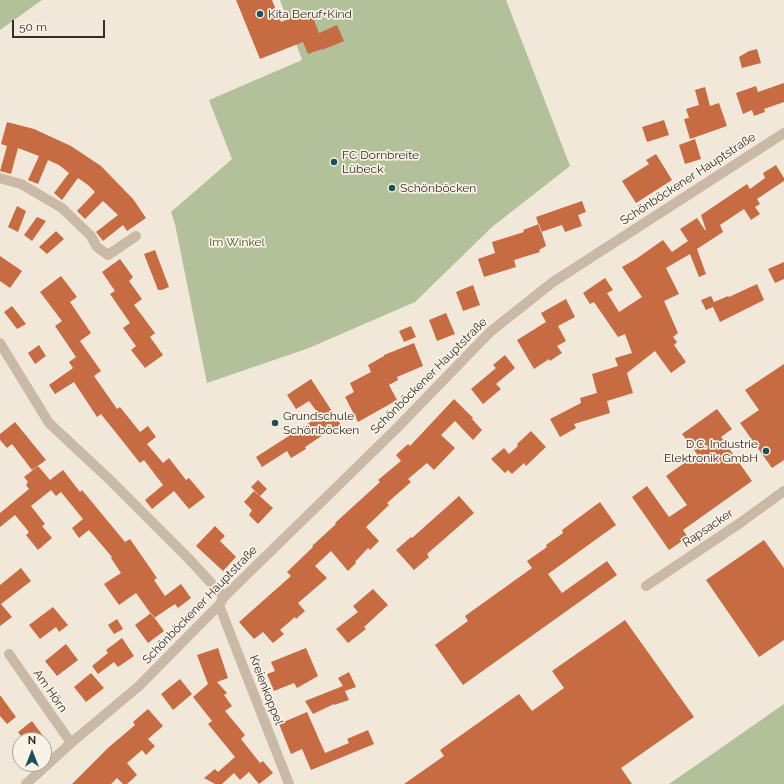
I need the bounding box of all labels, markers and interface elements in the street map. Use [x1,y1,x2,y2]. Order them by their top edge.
place label: Kita Beruf+Kind [268,7,352,21]
marker: Kita Beruf+Kind [255,9,265,19]
scale bar [14,12,107,38]
text: 50 m [19,20,47,34]
street label: Schönböckener Hauptstraße [618,130,758,228]
place label: FC Dornbreite Lübeck [342,148,419,176]
marker: FC Dornbreite Lübeck [329,157,339,167]
place label: Schönböcken [400,181,476,195]
marker: Schönböcken [387,183,397,193]
park label: Im Winkel [209,235,265,249]
street label: Schönböckener Hauptstraße [368,315,490,437]
place label: Grundschule Schönböcken [283,409,359,437]
marker: Grundschule Schönböcken [270,418,280,428]
place label: D.C. Industrie Elektronik GmbH [664,437,758,465]
marker: D.C. Industrie Elektronik GmbH [761,446,771,456]
street label: Rapsacker [680,506,736,550]
street label: Schönböckener Hauptstraße [140,543,260,667]
street label: Kreienkoppel [246,653,286,727]
street label: Am Hörn [30,667,70,715]
north arrow [12,732,52,772]
text: N [28,734,36,747]

